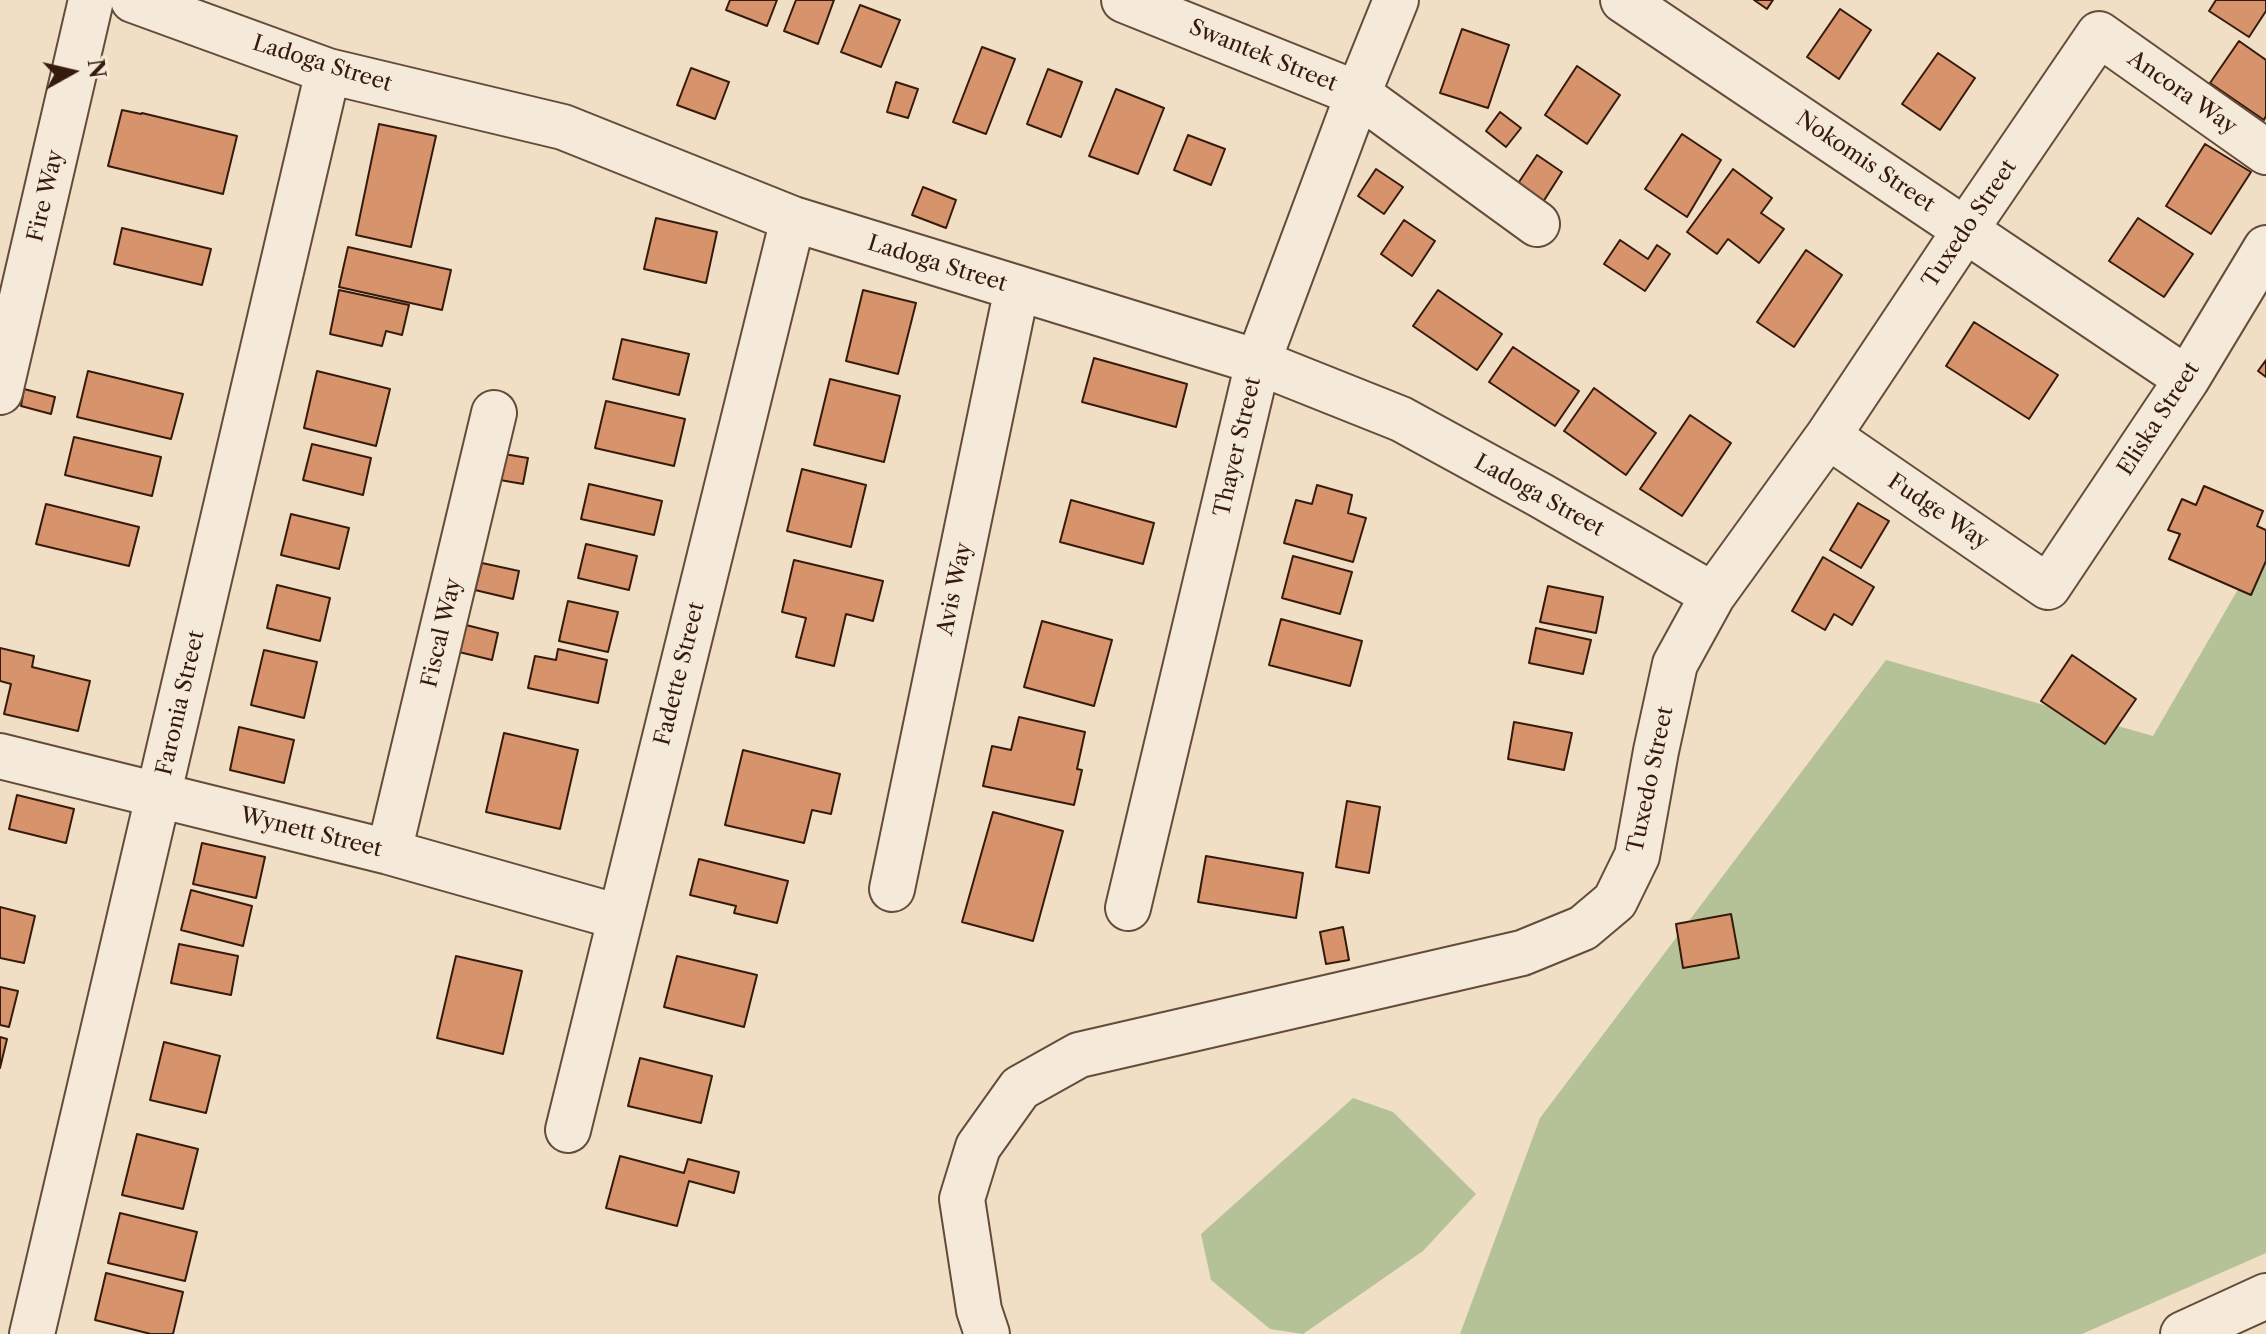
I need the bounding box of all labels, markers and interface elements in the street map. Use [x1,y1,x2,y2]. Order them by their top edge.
street label: Swantek Street [1185,14,1341,98]
street label: Ladoga Street [249,30,395,98]
north arrow [32,32,112,112]
street label: Ancora Way [2122,46,2242,140]
text: N [82,57,111,80]
street label: Nokomis Street [1791,106,1939,218]
street label: Fire Way [23,147,69,245]
street label: Tuxedo Street [1917,155,2023,293]
street label: Ladoga Street [864,230,1010,298]
street label: Eliska Street [2113,357,2205,481]
street label: Thayer Street [1209,374,1267,520]
street label: Ladoga Street [1470,449,1608,543]
street label: Fudge Way [1882,469,1994,555]
street label: Avis Way [932,540,978,638]
street label: Fiscal Way [417,576,467,690]
street label: Fadette Street [649,600,711,748]
street label: Faronia Street [152,628,210,778]
street label: Tuxedo Street [1623,704,1679,856]
street label: Wynett Street [237,803,385,863]

